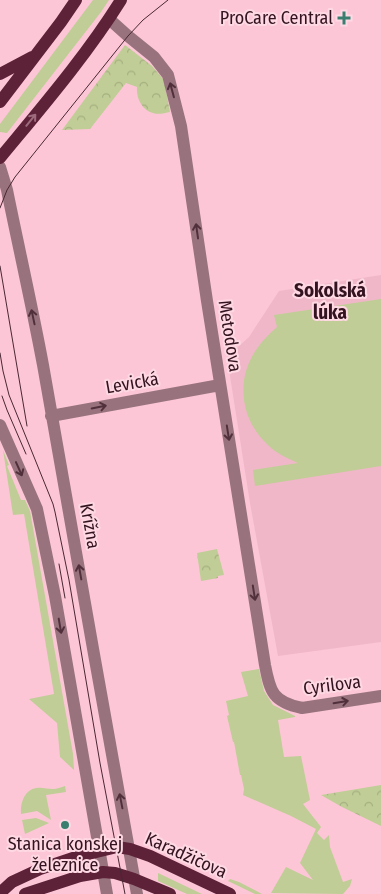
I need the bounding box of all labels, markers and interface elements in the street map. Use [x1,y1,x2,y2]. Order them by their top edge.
place label: ProCare Central [220,7,333,29]
marker: ProCare Central [337,11,351,25]
one-way arrow [166,82,176,98]
one-way arrow [25,114,36,127]
one-way arrow [191,224,201,240]
district label: Sokolská lúka [294,279,366,324]
street label: Metodova [213,299,247,374]
one-way arrow [27,309,37,325]
street label: Levická [104,367,160,398]
one-way arrow [91,402,107,412]
one-way arrow [223,424,233,440]
one-way arrow [15,461,25,476]
street label: Krížna [75,502,105,551]
one-way arrow [74,565,84,581]
one-way arrow [249,585,259,601]
one-way arrow [55,617,65,633]
street label: Cyrilova [302,671,362,699]
one-way arrow [333,696,349,706]
one-way arrow [116,794,125,810]
marker: Stanica konskej železnice [59,819,71,831]
street label: Karadžičova [142,827,231,883]
place label: Stanica konskej železnice [8,833,122,876]

